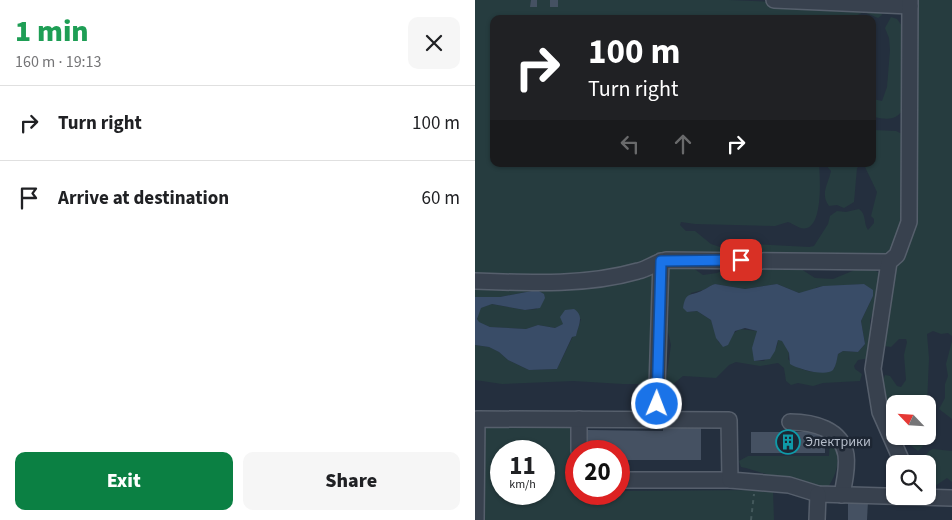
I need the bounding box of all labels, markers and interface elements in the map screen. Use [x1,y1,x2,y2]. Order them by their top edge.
text: 1 min [15,10,89,53]
button: close [408,17,460,69]
text: 100 m [588,27,680,77]
icon: right [505,35,570,100]
text: 160 m · 19:13 [15,51,102,73]
text: Turn right [588,73,678,105]
icon: right [15,109,43,137]
text: Turn right [58,110,142,137]
text: 100 m [412,110,460,137]
icon: left [616,130,644,158]
icon: ahead [669,130,697,158]
icon: right [722,130,750,158]
icon: arrive [15,184,43,212]
text: Arrive at destination [58,185,229,212]
text: 60 m [422,185,460,212]
pin [720,239,762,281]
icon: arrive [727,246,755,274]
position arrow [630,377,682,429]
north arrow [886,395,936,445]
map controls [886,395,936,505]
building icon: Электрики [775,429,801,455]
place label: Электрики [805,432,871,452]
speed limit sign: 20 [565,440,630,505]
text: 11 [509,448,536,484]
button: Exit [15,452,233,510]
button: Share [243,452,460,510]
button: search [886,455,936,505]
text: km/h [509,476,536,493]

